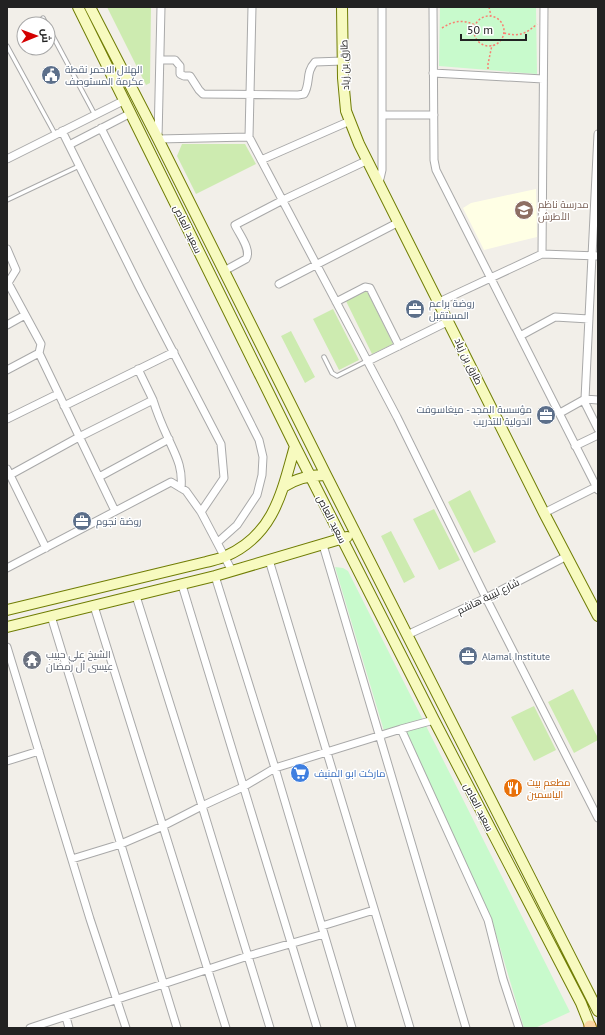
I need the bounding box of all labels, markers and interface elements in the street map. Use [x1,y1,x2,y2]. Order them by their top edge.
north arrow [16,16,56,56]
scale bar [461,16,526,42]
text: 50 m [467,22,493,37]
text: ش [39,29,53,43]
street label: طارق بن زياد [337,40,352,90]
place label: الهلال الاحمر نقطة عكرمة المستوصف [65,63,144,88]
public building icon: الهلال الاحمر نقطة عكرمة المستوصف [40,64,62,86]
place label: مدرسة ناظم الأطرش [538,198,589,223]
school or university icon: مدرسة ناظم الأطرش [513,199,535,221]
street label: سعيد العاص [170,203,205,256]
place label: روضة براعم المستقبل [429,297,475,322]
office icon: روضة براعم المستقبل [404,298,426,320]
street label: طارق بن زياد [452,336,485,387]
place label: مؤسسة المجد - ميغاسوفت الدولية للتدريب [417,403,532,428]
office icon: مؤسسة المجد - ميغاسوفت الدولية للتدريب [535,404,557,426]
street label: سعيد العاص [314,493,349,545]
office icon: روضة نجوم [71,510,93,532]
place label: روضة نجوم [96,515,141,529]
street label: شارع لبيبة هاشم [455,576,522,618]
office icon: Alamal Institute [457,645,479,667]
place label: الشيخ علي حبيب عيسى ٱل رمضان [46,648,113,673]
temple icon: الشيخ علي حبيب عيسى ٱل رمضان [21,649,43,671]
place label: Alamal Institute [482,650,550,663]
supermarket icon: ماركت ابو المنيف [289,762,311,784]
place label: ماركت ابو المنيف [314,767,386,780]
place label: مطعم بيت الياسمين [527,776,570,801]
restaurant icon: مطعم بيت الياسمين [502,777,524,799]
street label: سعيد العاص [461,781,496,833]

